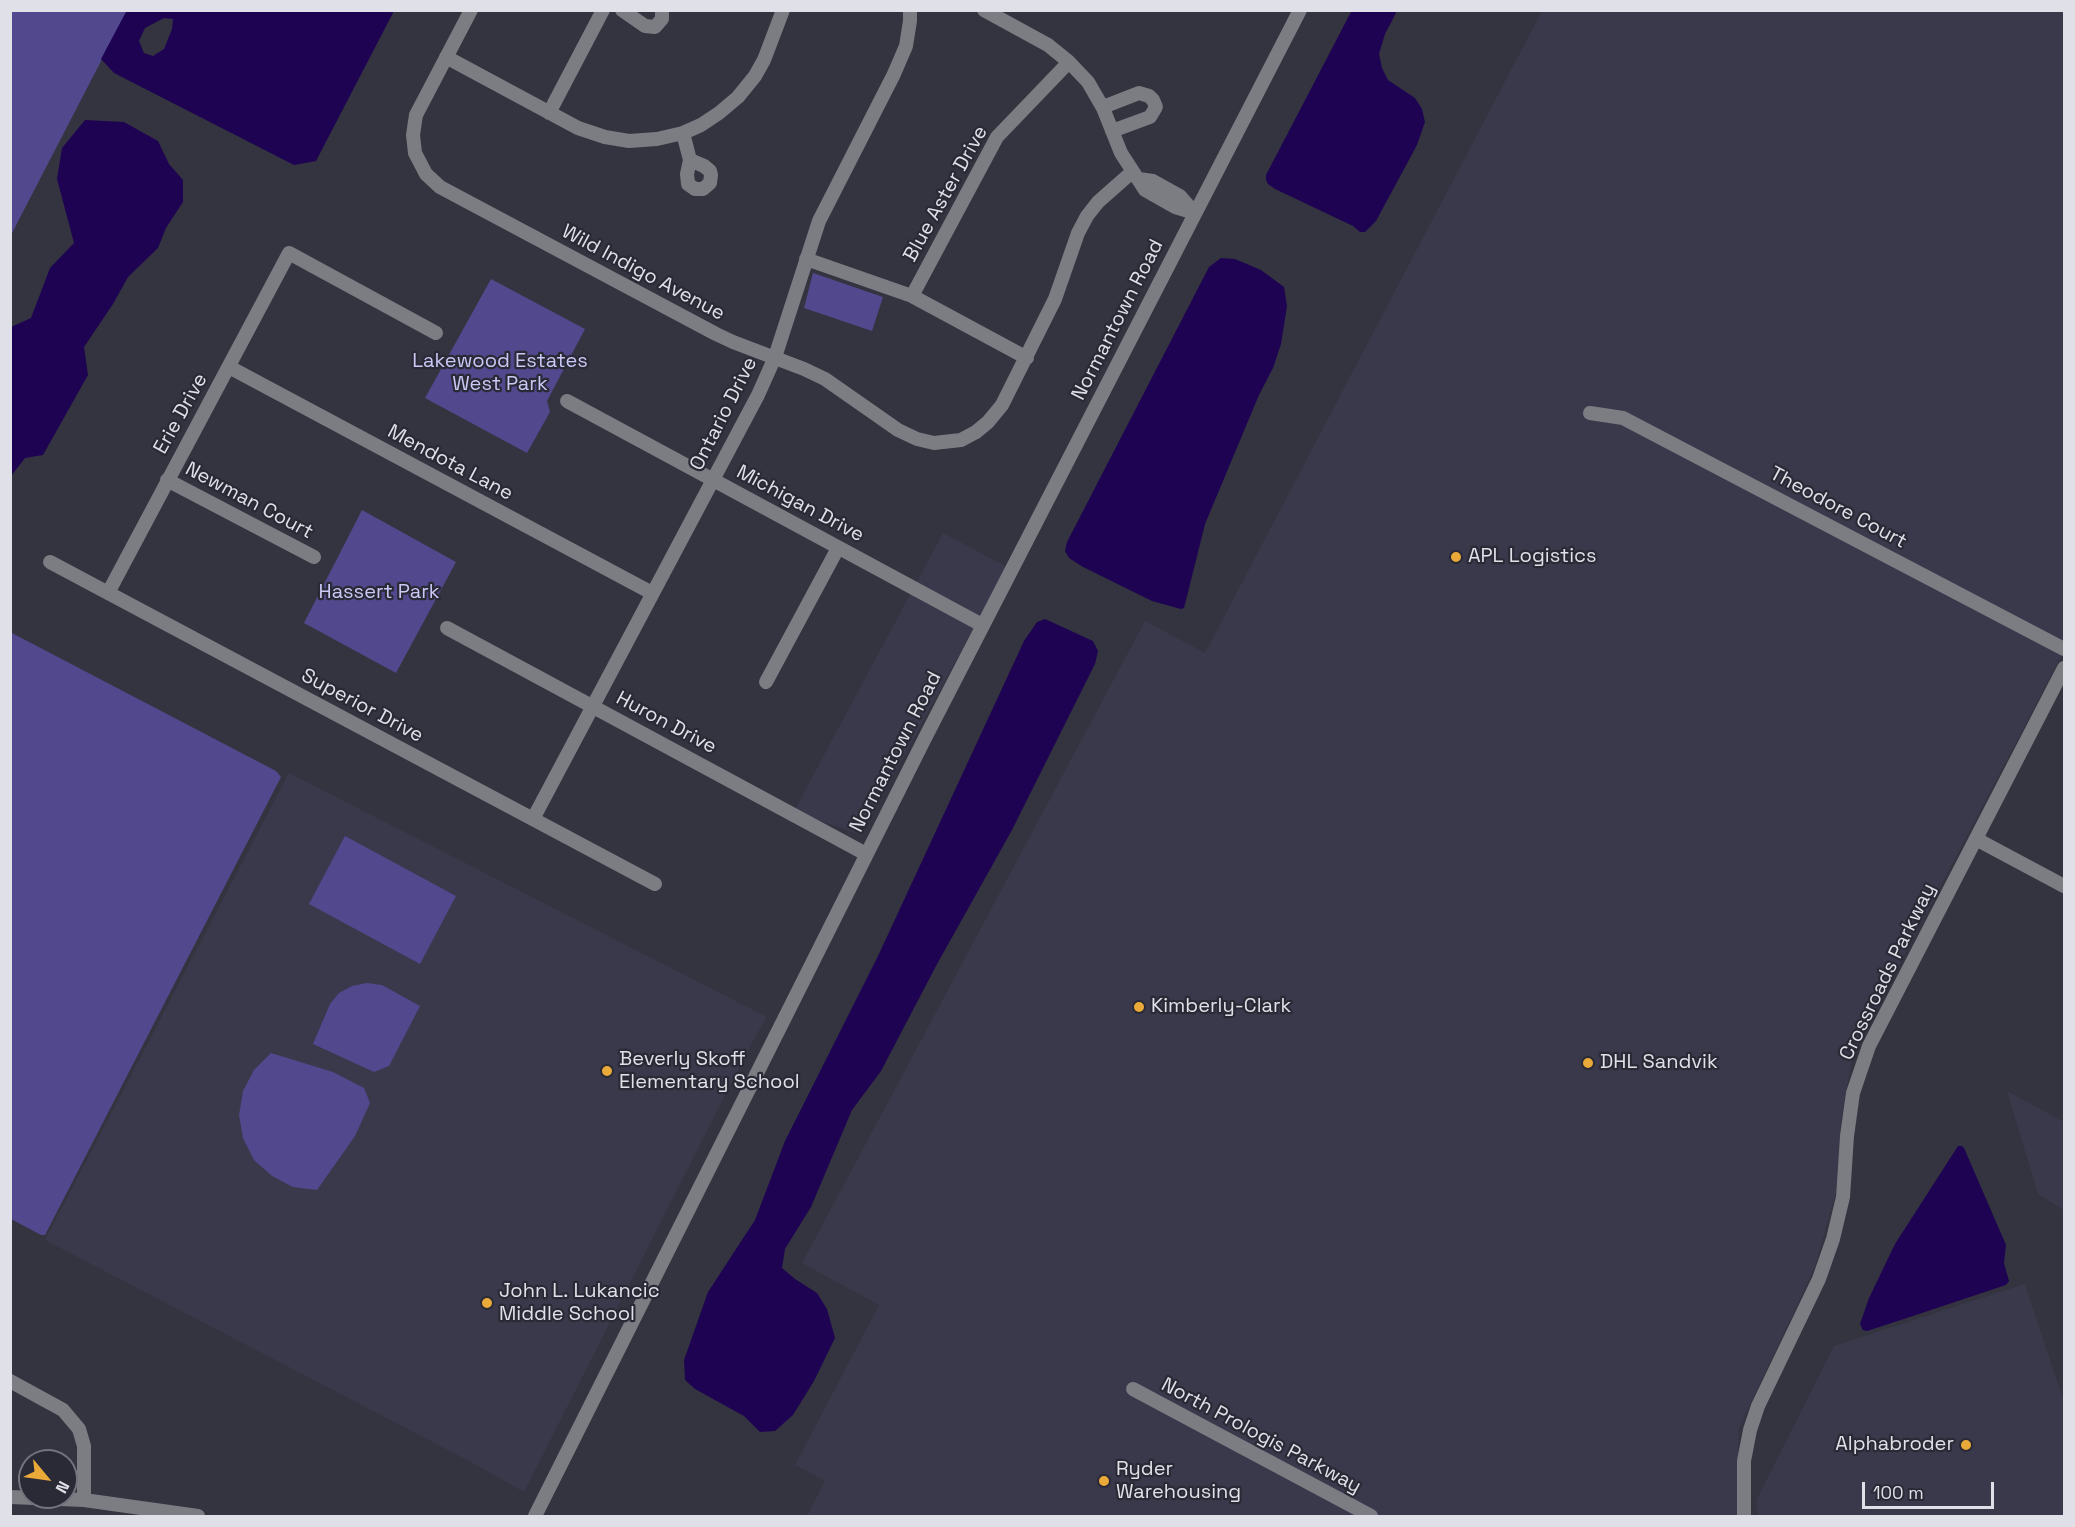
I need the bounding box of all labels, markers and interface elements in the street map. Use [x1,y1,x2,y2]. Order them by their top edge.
street label: Blue Aster Drive [899,122,993,266]
street label: Wild Indigo Avenue [557,220,729,326]
street label: Normantown Road [1067,236,1169,404]
park label: Lakewood Estates West Park [412,350,588,397]
street label: Ontario Drive [685,353,763,475]
street label: Erie Drive [149,369,213,459]
street label: Mendota Lane [383,420,517,506]
street label: Newman Court [181,457,317,545]
street label: Michigan Drive [732,460,868,548]
street label: Theodore Court [1765,462,1911,554]
place label: APL Logistics [1468,545,1597,569]
marker: APL Logistics [1449,550,1463,564]
park label: Hassert Park [319,581,439,605]
street label: Superior Drive [297,664,427,748]
street label: Normantown Road [845,668,947,836]
street label: Huron Drive [612,687,720,759]
street label: Crossroads Parkway [1835,880,1941,1064]
place label: Kimberly-Clark [1151,995,1291,1019]
marker: Kimberly-Clark [1132,1000,1146,1014]
place label: Beverly Skoff Elementary School [619,1048,800,1095]
place label: DHL Sandvik [1600,1051,1718,1075]
marker: DHL Sandvik [1581,1056,1595,1070]
marker: Beverly Skoff Elementary School [600,1064,614,1078]
place label: John L. Lukancic Middle School [499,1280,660,1327]
marker: John L. Lukancic Middle School [480,1296,494,1310]
street label: North Prologis Parkway [1157,1373,1365,1499]
place label: Alphabroder [1835,1433,1954,1457]
marker: Alphabroder [1959,1438,1973,1452]
north arrow [18,1449,78,1509]
place label: Ryder Warehousing [1116,1458,1241,1505]
scale bar [1865,1470,1997,1508]
marker: Ryder Warehousing [1097,1474,1111,1488]
text: N [51,1477,74,1497]
text: 100 m [1873,1481,1924,1504]

